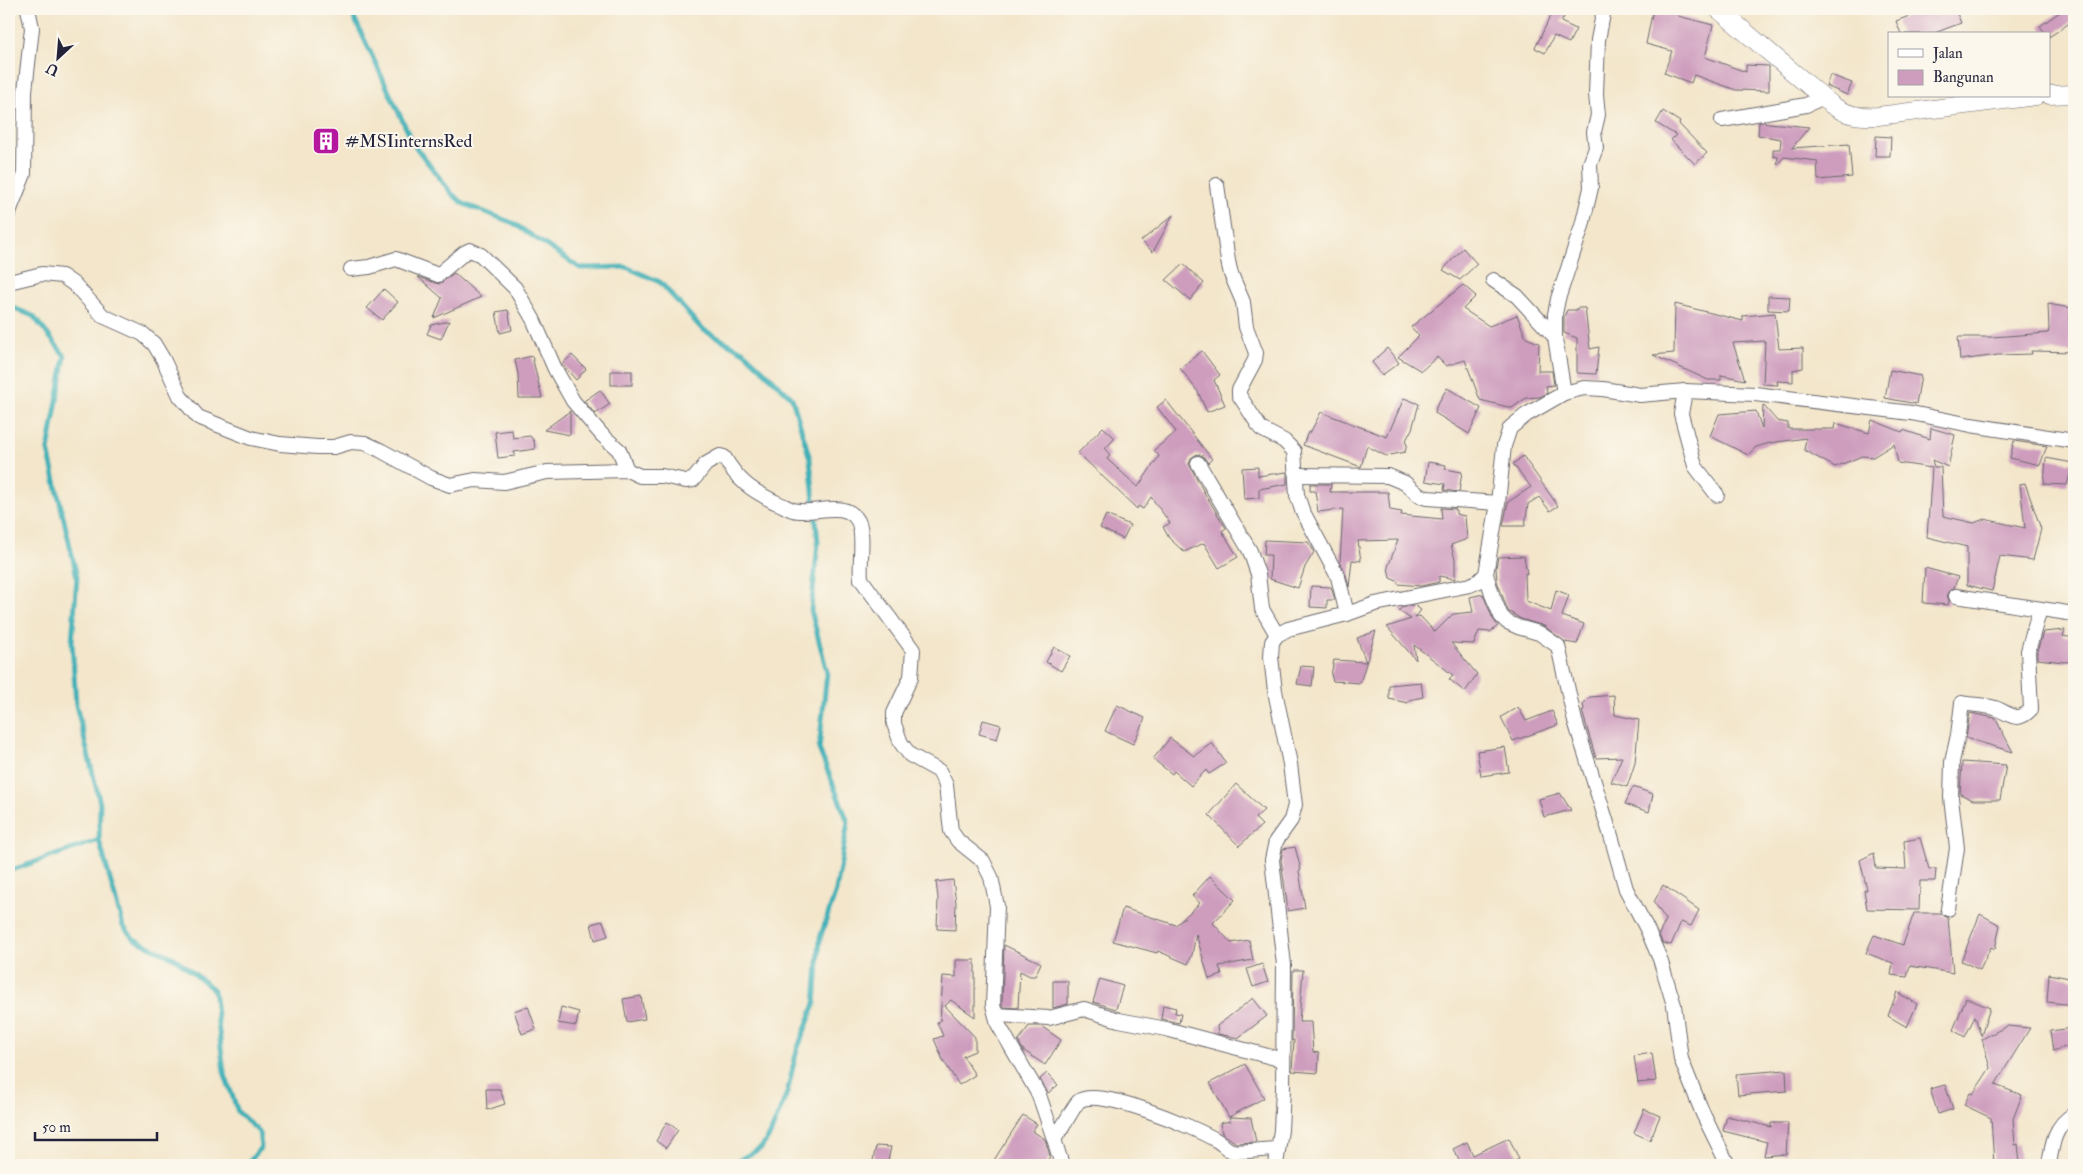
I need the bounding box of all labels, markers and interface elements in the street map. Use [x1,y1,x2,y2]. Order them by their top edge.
north arrow [32,32,82,82]
legend [1888,32,2050,98]
text: Jalan [1932,44,1963,64]
text: U [43,59,62,79]
text: Bangunan [1933,68,1994,87]
building icon: #MSIinternsRed [311,126,341,156]
place label: #MSIinternsRed [345,130,473,153]
scale bar [35,1109,158,1141]
text: 50 m [42,1118,71,1137]

